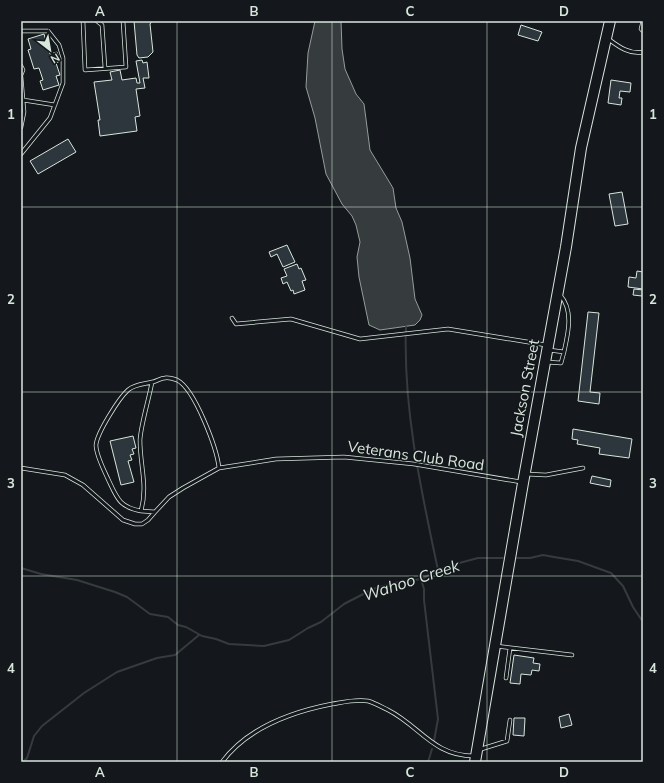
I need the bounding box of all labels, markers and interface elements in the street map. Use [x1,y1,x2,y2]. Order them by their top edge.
text: A [95,3,105,19]
text: B [250,3,259,19]
text: C [406,3,415,19]
text: D [559,3,569,19]
north arrow [30,30,70,70]
text: N [48,50,62,67]
text: 1 [7,106,15,122]
text: 1 [649,106,657,122]
text: 2 [7,291,15,307]
text: 2 [649,291,657,307]
street label: Jackson Street [506,337,543,438]
street label: Veterans Club Road [347,437,486,475]
text: 3 [7,475,15,491]
text: 3 [649,475,657,491]
water label: Wahoo Creek [360,555,463,605]
text: 4 [7,660,15,676]
text: 4 [649,660,657,676]
text: A [95,764,105,780]
text: B [250,764,259,780]
text: C [406,764,415,780]
text: D [559,764,569,780]

